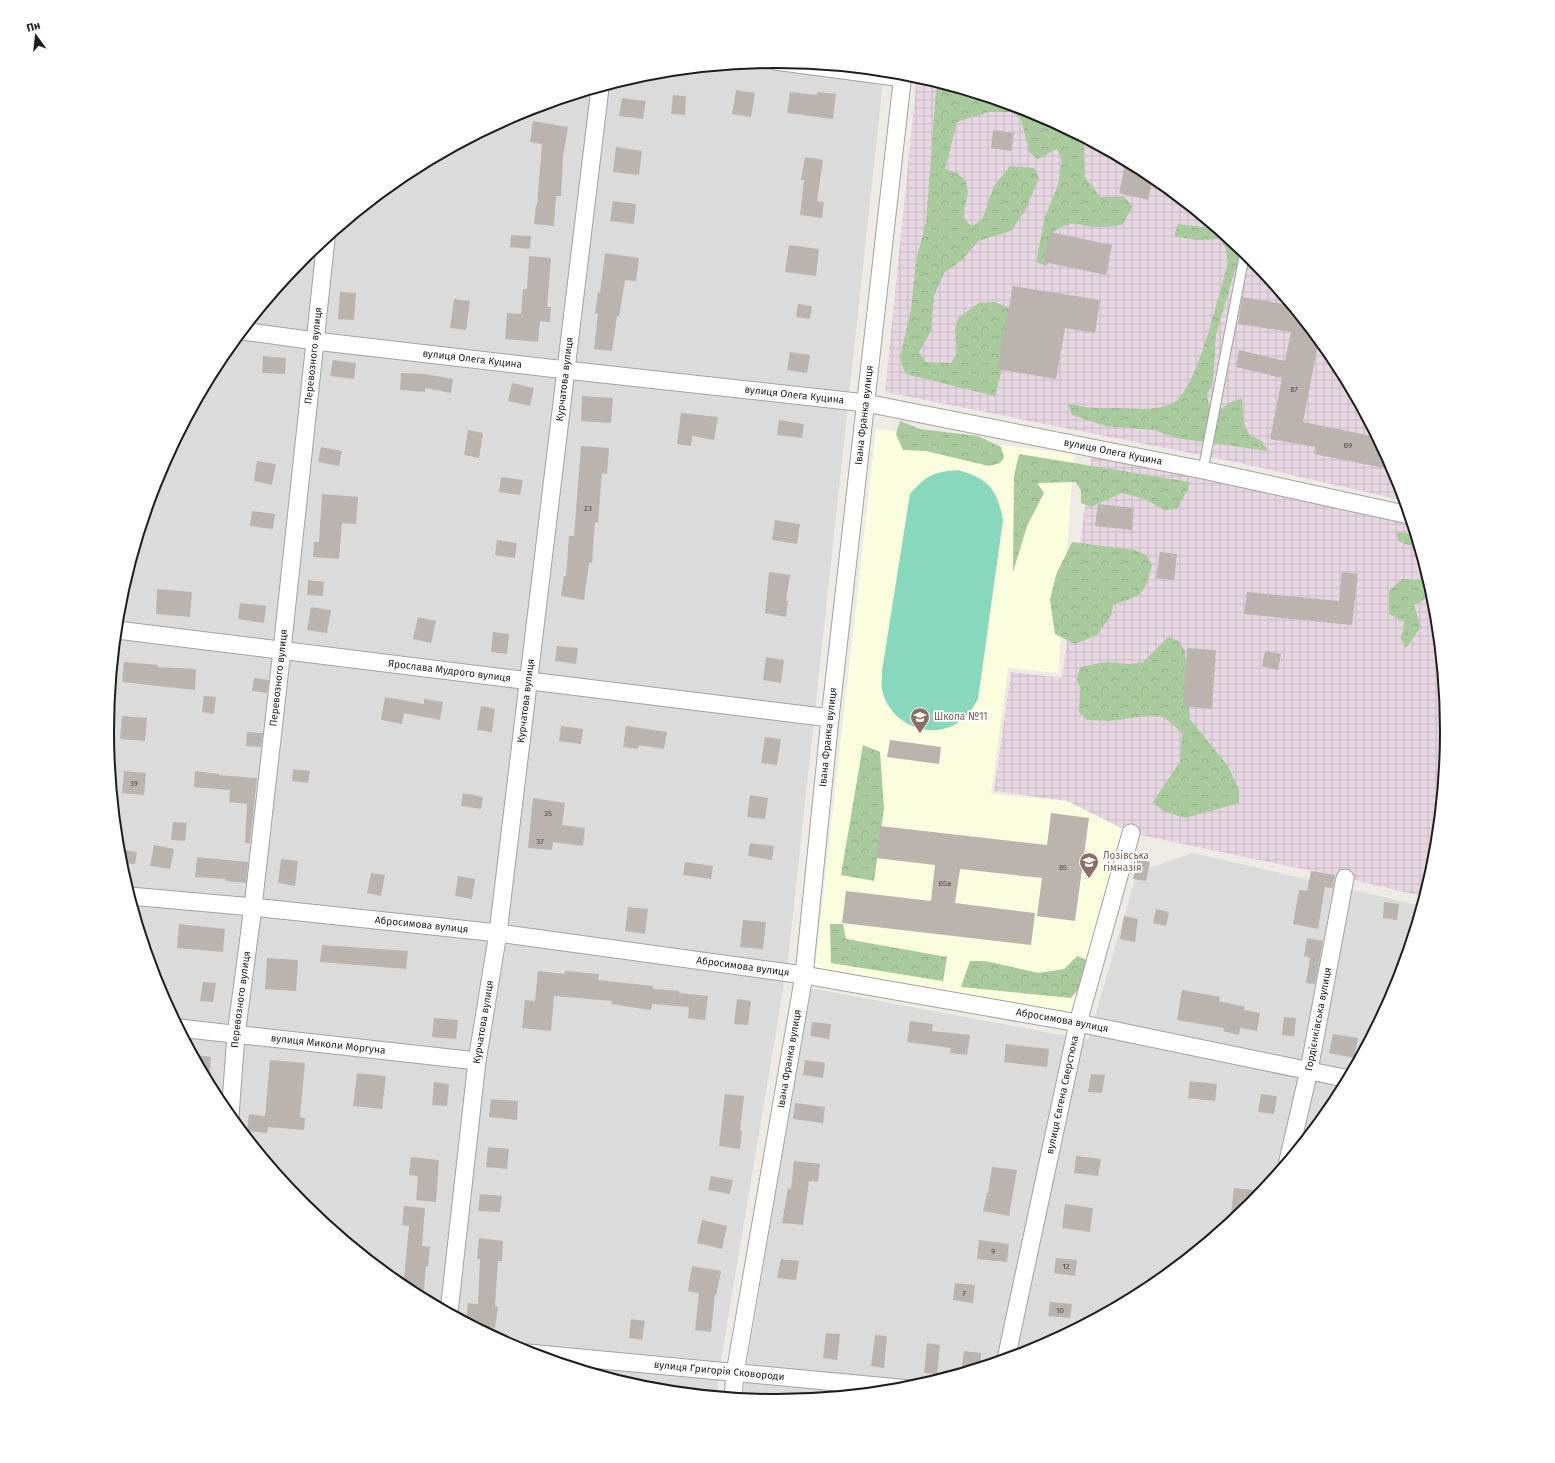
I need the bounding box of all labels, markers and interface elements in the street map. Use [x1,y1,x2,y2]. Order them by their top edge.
north arrow [16,16,56,56]
text: Пн [25,19,42,35]
street label: Перевозного вулиця [302,307,325,405]
street label: Курчатова вулиця [554,337,576,422]
street label: вулиця Олега Куцина [422,347,523,371]
street label: Івана Франка вулиця [853,365,876,466]
street label: вулиця Олега Куцина [744,384,845,407]
house number: 67 [1290,385,1298,394]
street label: вулиця Олега Куцина [1063,436,1163,468]
house number: 69 [1344,441,1352,450]
house number: 23 [584,504,592,513]
street label: Перевозного вулиця [267,629,290,727]
street label: Ярослава Мудрого вулиця [387,658,511,685]
street label: Курчатова вулиця [515,658,537,744]
street label: Івана Франка вулиця [817,687,839,788]
school or university icon: Школа №11 [909,706,931,734]
place label: Школа №11 [934,711,988,723]
house number: 39 [130,779,138,788]
house number: 35 [544,809,552,818]
house number: 37 [536,837,544,846]
place label: Лозівська гімназія [1103,849,1149,874]
school or university icon: Лозівська гімназія [1078,851,1100,879]
house number: 65 [1059,863,1067,872]
house number: 65а [939,879,951,888]
street label: Абросимова вулиця [374,914,469,936]
street label: Перевозного вулиця [229,950,253,1048]
street label: Абросимова вулиця [696,954,790,979]
street label: Гордієнківська вулиця [1303,966,1334,1072]
street label: Курчатова вулиця [471,979,496,1065]
street label: Абросимова вулиця [1015,1006,1110,1035]
street label: Івана Франка вулиця [775,1008,804,1109]
street label: вулиця Миколи Моргуна [270,1032,386,1057]
street label: вулиця Євгена Сверстюка [1044,1035,1081,1155]
house number: 9 [991,1247,995,1256]
house number: 12 [1062,1262,1070,1271]
house number: 7 [962,1289,966,1298]
house number: 10 [1056,1306,1064,1315]
street label: вулиця Григорія Сковороди [653,1359,785,1383]

